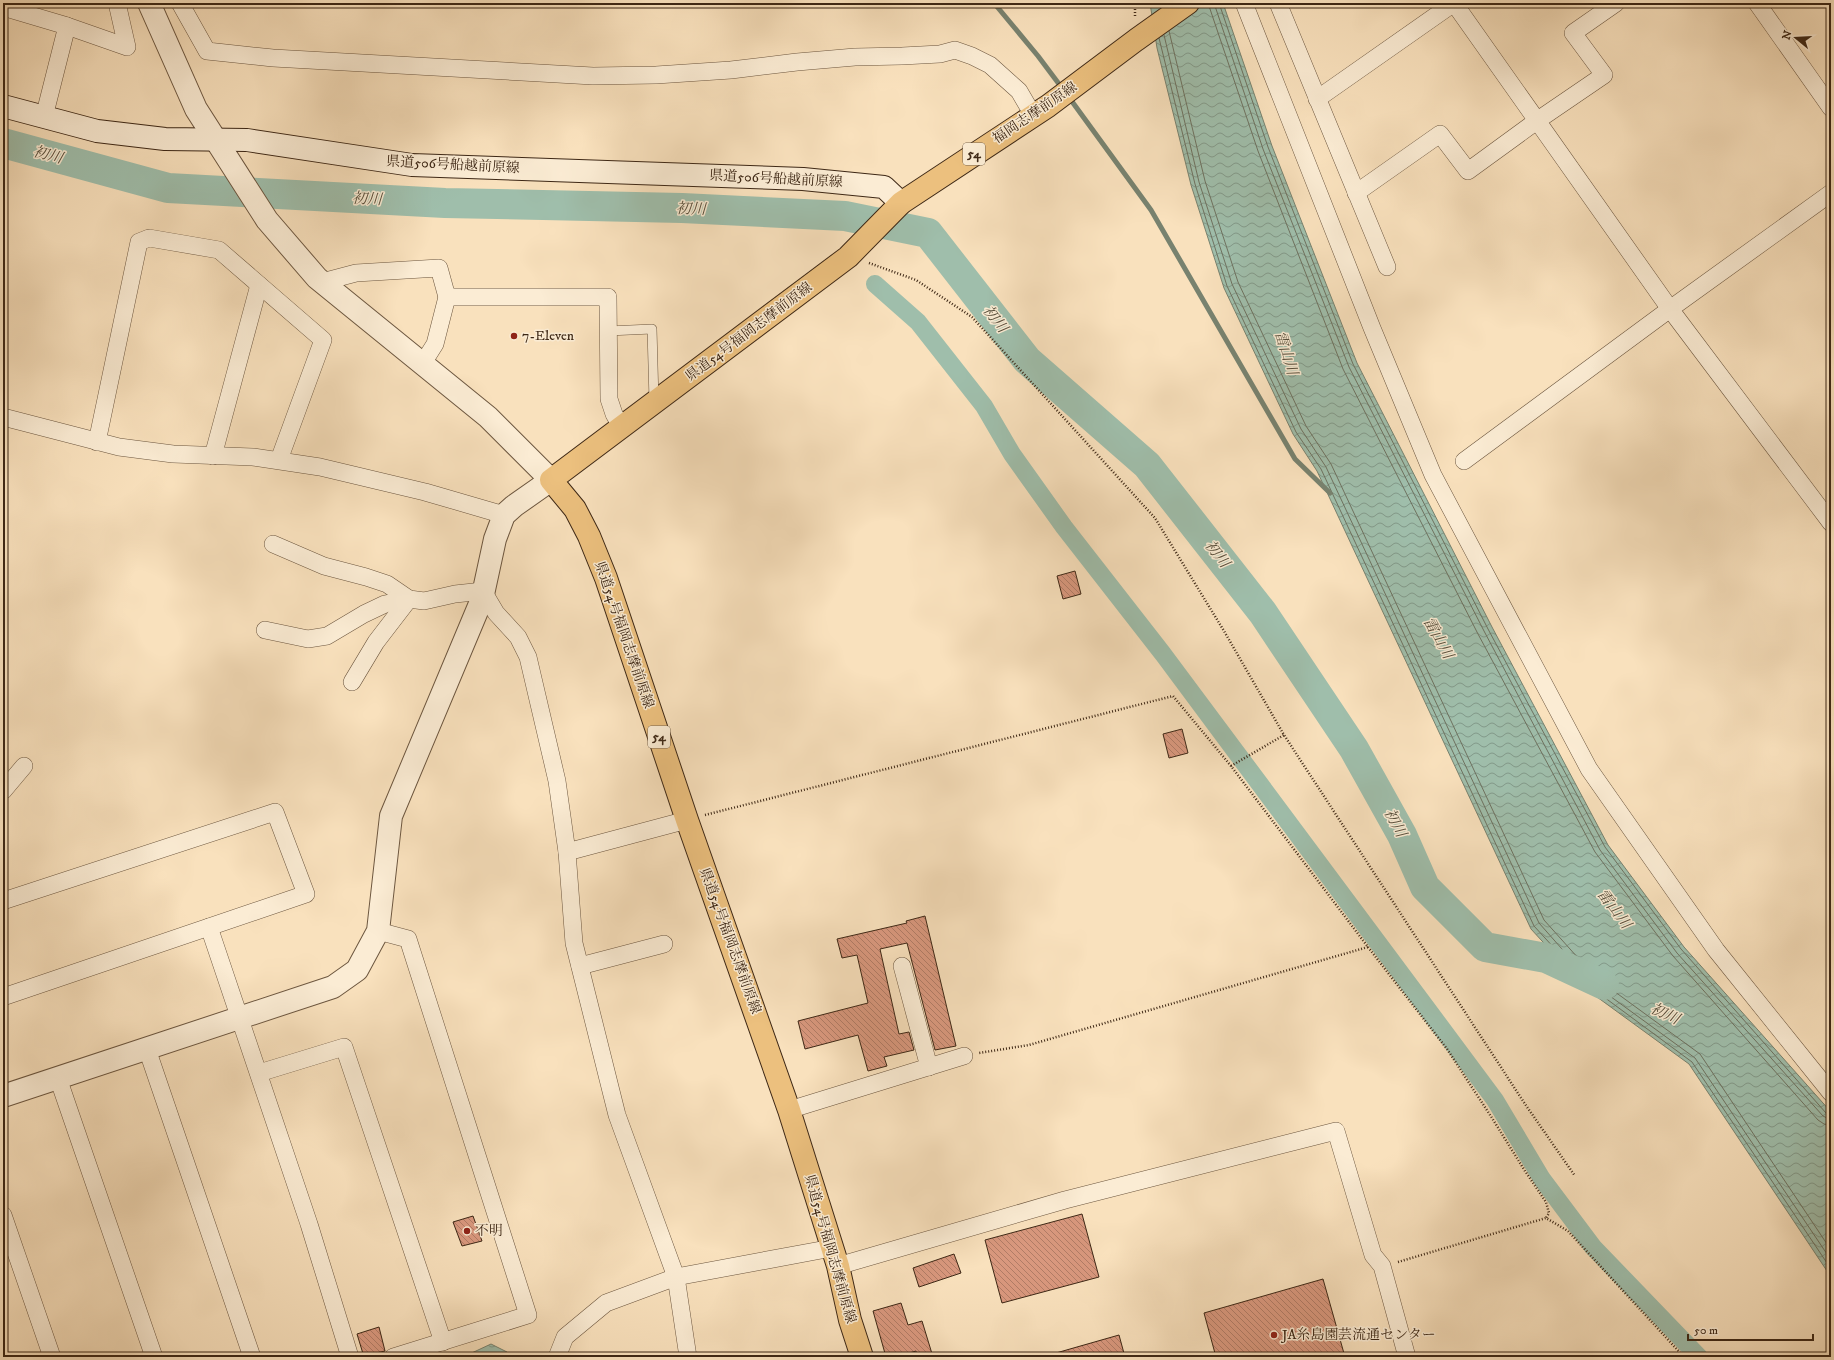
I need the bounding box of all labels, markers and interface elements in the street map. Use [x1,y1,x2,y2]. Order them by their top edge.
north arrow [1776,18,1816,58]
text: N [1779,29,1795,42]
street label: 福岡志摩前原線 [989,78,1081,148]
water label: 初川 [31,142,67,169]
road number: 54 [963,143,985,165]
street label: 県道506号船越前原線 [386,153,520,177]
street label: 県道506号船越前原線 [709,167,843,191]
water label: 初川 [352,189,384,209]
water label: 初川 [676,199,708,219]
street label: 県道54号福岡志摩前原線 [682,278,816,386]
water label: 初川 [978,301,1013,338]
place label: 7-Eleven [522,327,575,345]
water label: 雷山川 [1270,329,1302,379]
marker: 7-Eleven [509,331,519,341]
water label: 初川 [1200,536,1235,573]
street label: 県道54号福岡志摩前原線 [590,559,658,711]
water label: 雷山川 [1419,614,1458,664]
road number: 54 [648,726,670,748]
water label: 初川 [1380,805,1411,842]
street label: 県道54号福岡志摩前原線 [695,865,765,1017]
water label: 雷山川 [1593,885,1636,934]
water label: 初川 [1647,999,1684,1030]
street label: 県道54号福岡志摩前原線 [800,1172,860,1326]
place label: 不明 [475,1222,503,1240]
marker: 不明 [462,1226,472,1236]
scale bar [1688,1316,1813,1342]
text: 50 m [1694,1323,1718,1338]
place label: JA糸島園芸流通センター [1280,1326,1436,1344]
marker: JA糸島園芸流通センター [1269,1330,1279,1340]

